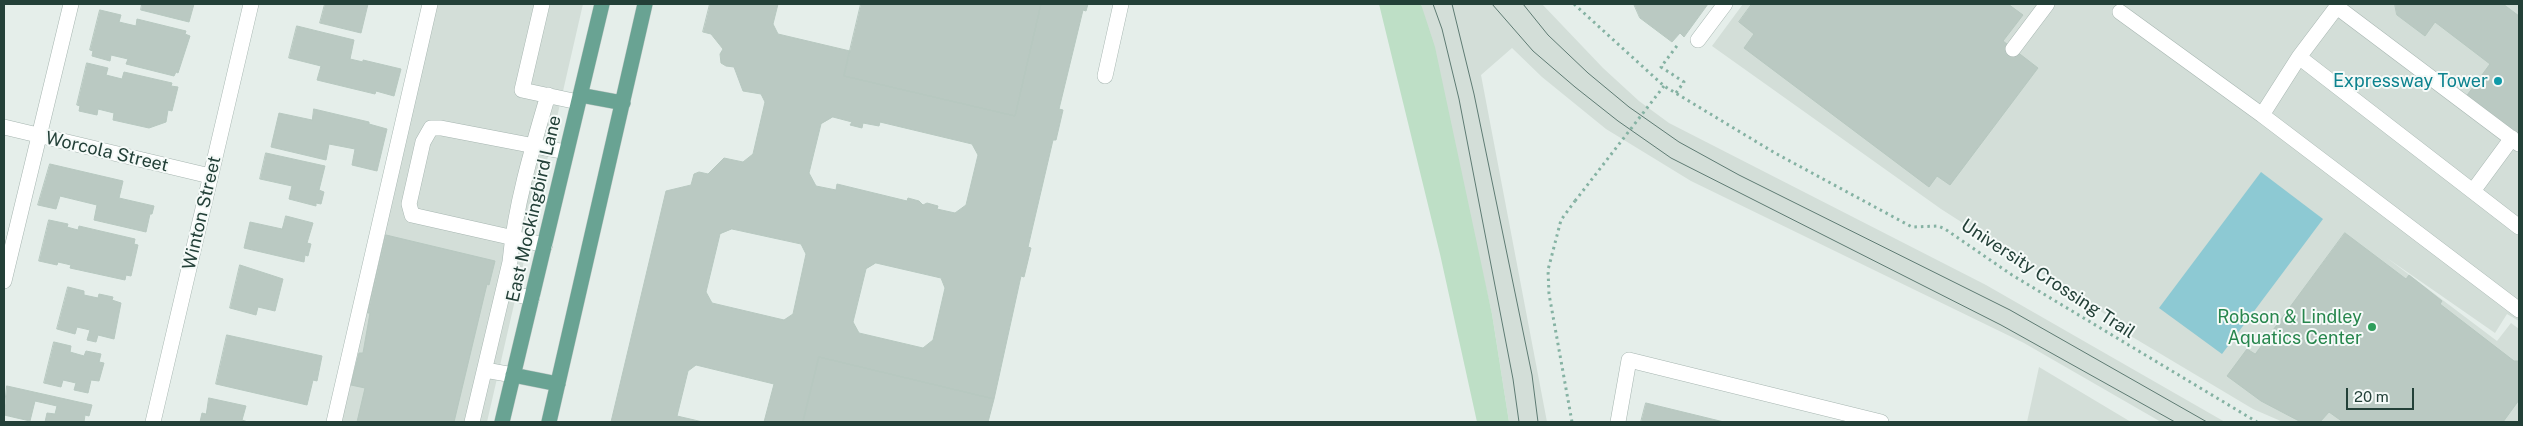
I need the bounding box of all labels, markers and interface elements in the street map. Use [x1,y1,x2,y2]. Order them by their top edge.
place label: Expressway Tower [2333,70,2488,92]
marker: Expressway Tower [2492,75,2504,87]
street label: East Mockingbird Lane [502,113,566,305]
street label: Worcola Street [43,127,171,177]
street label: Winton Street [178,154,226,272]
street label: University Crossing Trail [1957,215,2139,343]
place label: Robson & Lindley Aquatics Center [2217,306,2362,348]
marker: Robson & Lindley Aquatics Center [2366,321,2378,333]
scale bar [2348,378,2416,410]
text: 20 m [2354,388,2389,405]

